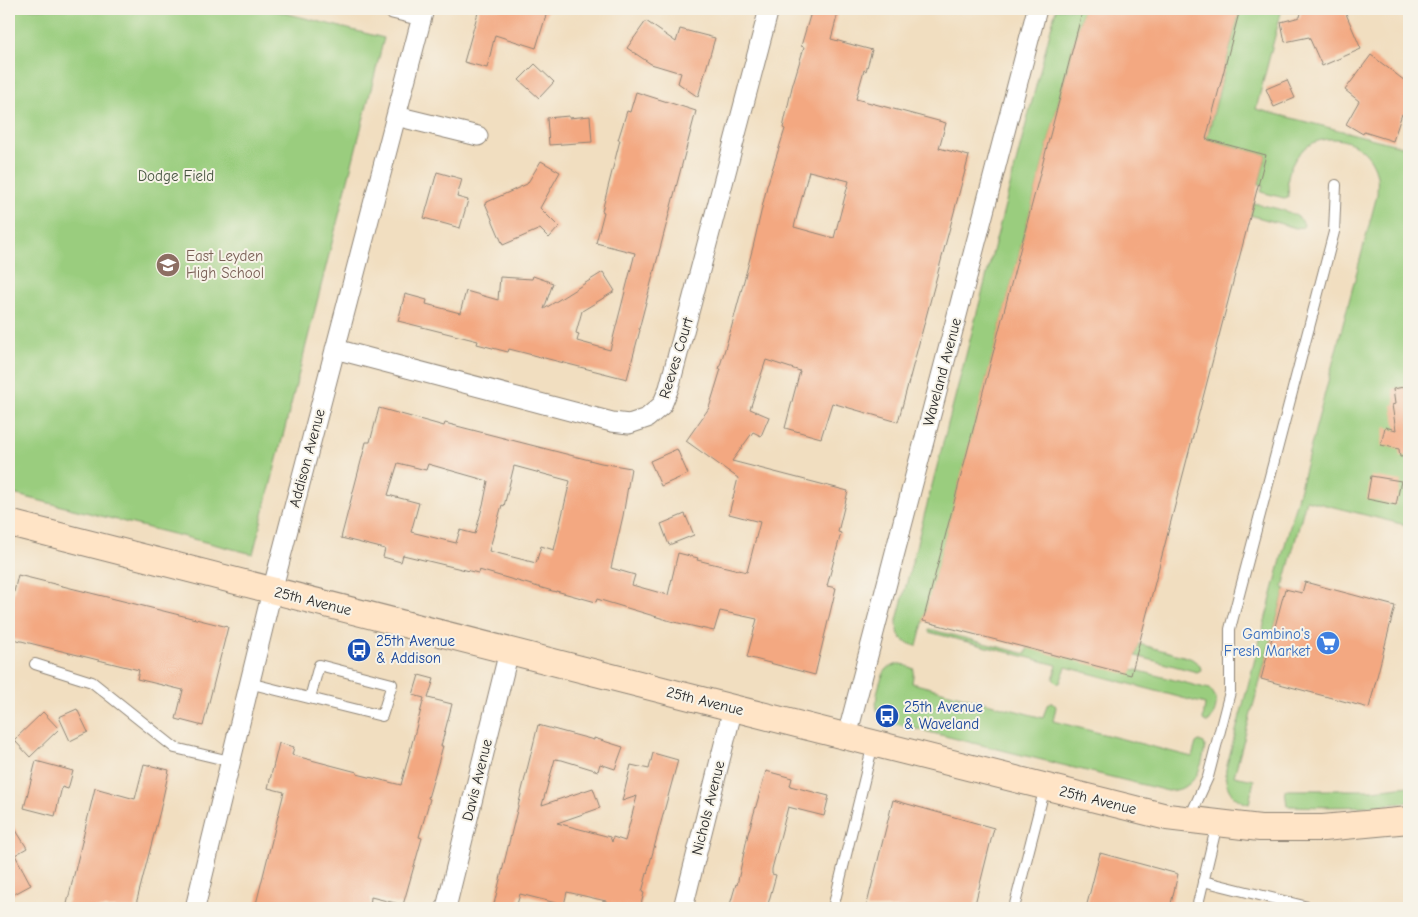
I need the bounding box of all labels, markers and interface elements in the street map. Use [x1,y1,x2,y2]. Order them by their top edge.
park label: Dodge Field [138,167,214,185]
place label: East Leyden High School [186,247,264,282]
school or university icon: East Leyden High School [155,252,181,278]
street label: Reeves Court [655,315,697,401]
street label: Waveland Avenue [919,316,965,428]
street label: Addison Avenue [285,406,329,509]
street label: 25th Avenue [272,583,354,619]
place label: Gambino's Fresh Market [1224,625,1311,660]
supermarket icon: Gambino's Fresh Market [1315,630,1341,656]
place label: 25th Avenue & Addison [376,632,455,667]
bus stop icon: 25th Avenue & Addison [346,637,372,663]
street label: 25th Avenue [664,683,746,719]
place label: 25th Avenue & Waveland [904,698,983,733]
bus stop icon: 25th Avenue & Waveland [874,703,900,729]
street label: Davis Avenue [458,737,496,823]
street label: Nichols Avenue [688,758,729,857]
street label: 25th Avenue [1057,782,1139,818]

